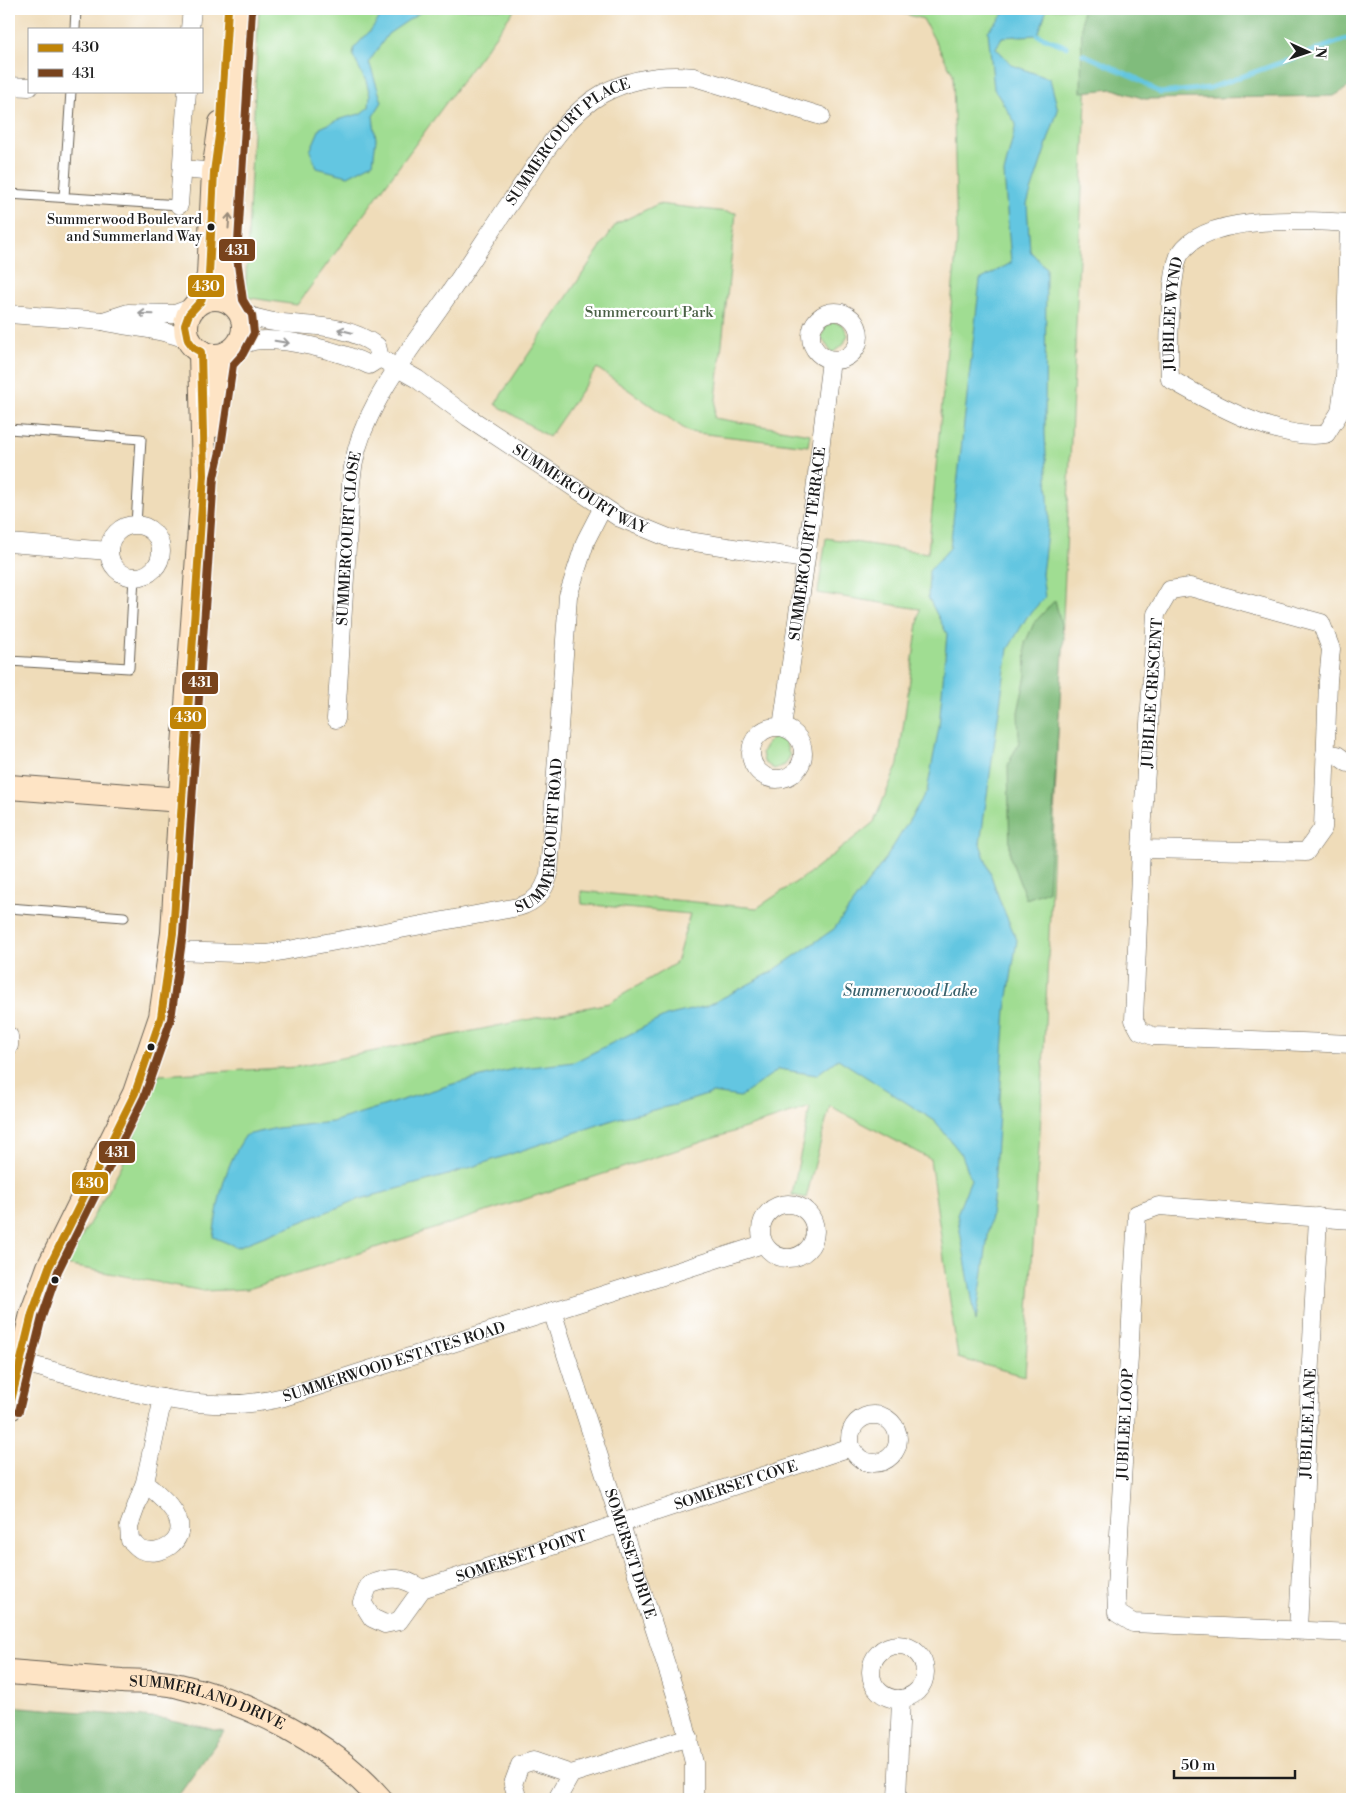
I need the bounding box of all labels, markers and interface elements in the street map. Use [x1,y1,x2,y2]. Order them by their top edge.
legend [28,28,202,92]
north arrow [1284,28,1334,78]
text: 430 [72,38,99,57]
text: N [1311,47,1329,59]
text: 431 [72,64,96,83]
street label: SUMMERCOURT PLACE [502,74,633,209]
place label: Summerwood Boulevard and Summerland Way [47,211,202,246]
one-way arrow [225,213,234,229]
marker: Summerwood Boulevard and Summerland Way [206,222,216,232]
line badge: 431 [218,238,256,262]
text: 431 [225,242,249,260]
street label: JUBILEE WYND [1160,255,1188,372]
line badge: 430 [187,274,225,298]
text: 430 [192,278,220,296]
park label: Summercourt Park [585,303,714,322]
one-way arrow [139,310,155,319]
one-way arrow [337,326,353,335]
one-way arrow [274,338,290,348]
street label: SUMMERCOURT WAY [509,440,651,539]
street label: SUMMERCOURT TERRACE [785,446,830,642]
street label: SUMMERCOURT CLOSE [333,450,366,626]
street label: JUBILEE CRESCENT [1138,617,1167,770]
line badge: 431 [181,671,219,695]
text: 431 [188,674,212,692]
line badge: 430 [169,706,207,730]
text: 430 [174,709,202,727]
street label: SUMMERCOURT ROAD [513,757,567,917]
water label: Summerwood Lake [843,981,978,1001]
unlabelled marker [146,1042,156,1052]
line badge: 431 [98,1140,136,1164]
text: 431 [105,1144,129,1162]
line badge: 430 [71,1171,109,1195]
text: 430 [76,1175,104,1193]
unlabelled marker [50,1275,60,1285]
street label: SUMMERWOOD ESTATES ROAD [280,1318,508,1407]
street label: JUBILEE LOOP [1113,1368,1138,1481]
street label: JUBILEE LANE [1296,1368,1321,1480]
street label: SOMERSET COVE [672,1456,800,1515]
street label: SOMERSET DRIVE [600,1486,660,1621]
street label: SOMERSET POINT [454,1526,589,1587]
street label: SUMMERLAND DRIVE [129,1672,288,1734]
scale bar [1174,1748,1295,1780]
text: 50 m [1181,1756,1215,1775]

